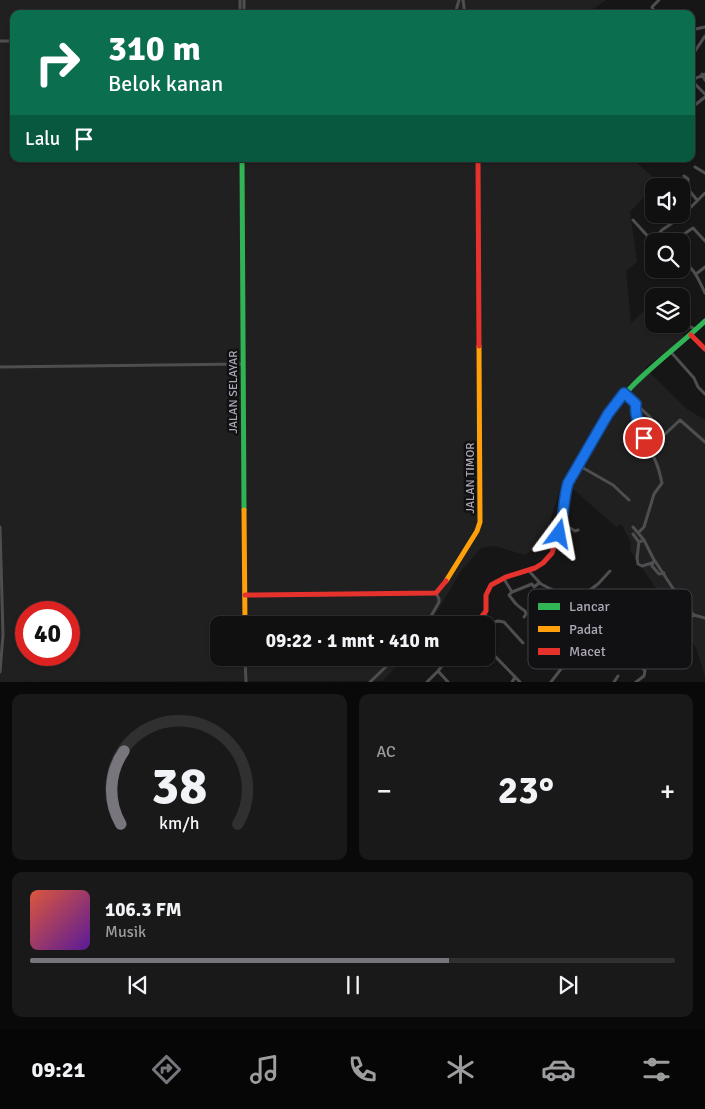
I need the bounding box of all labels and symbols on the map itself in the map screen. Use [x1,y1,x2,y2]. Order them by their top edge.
street label: JALAN SELAYAR [226,350,241,434]
pin [623,417,665,459]
street label: JALAN TIMOR [463,443,478,514]
position arrow [532,507,584,559]
legend [528,589,692,669]
text: Lancar [569,598,611,615]
speed limit sign: 40 [15,601,80,666]
text: Padat [569,621,603,638]
text: Macet [569,643,606,660]

